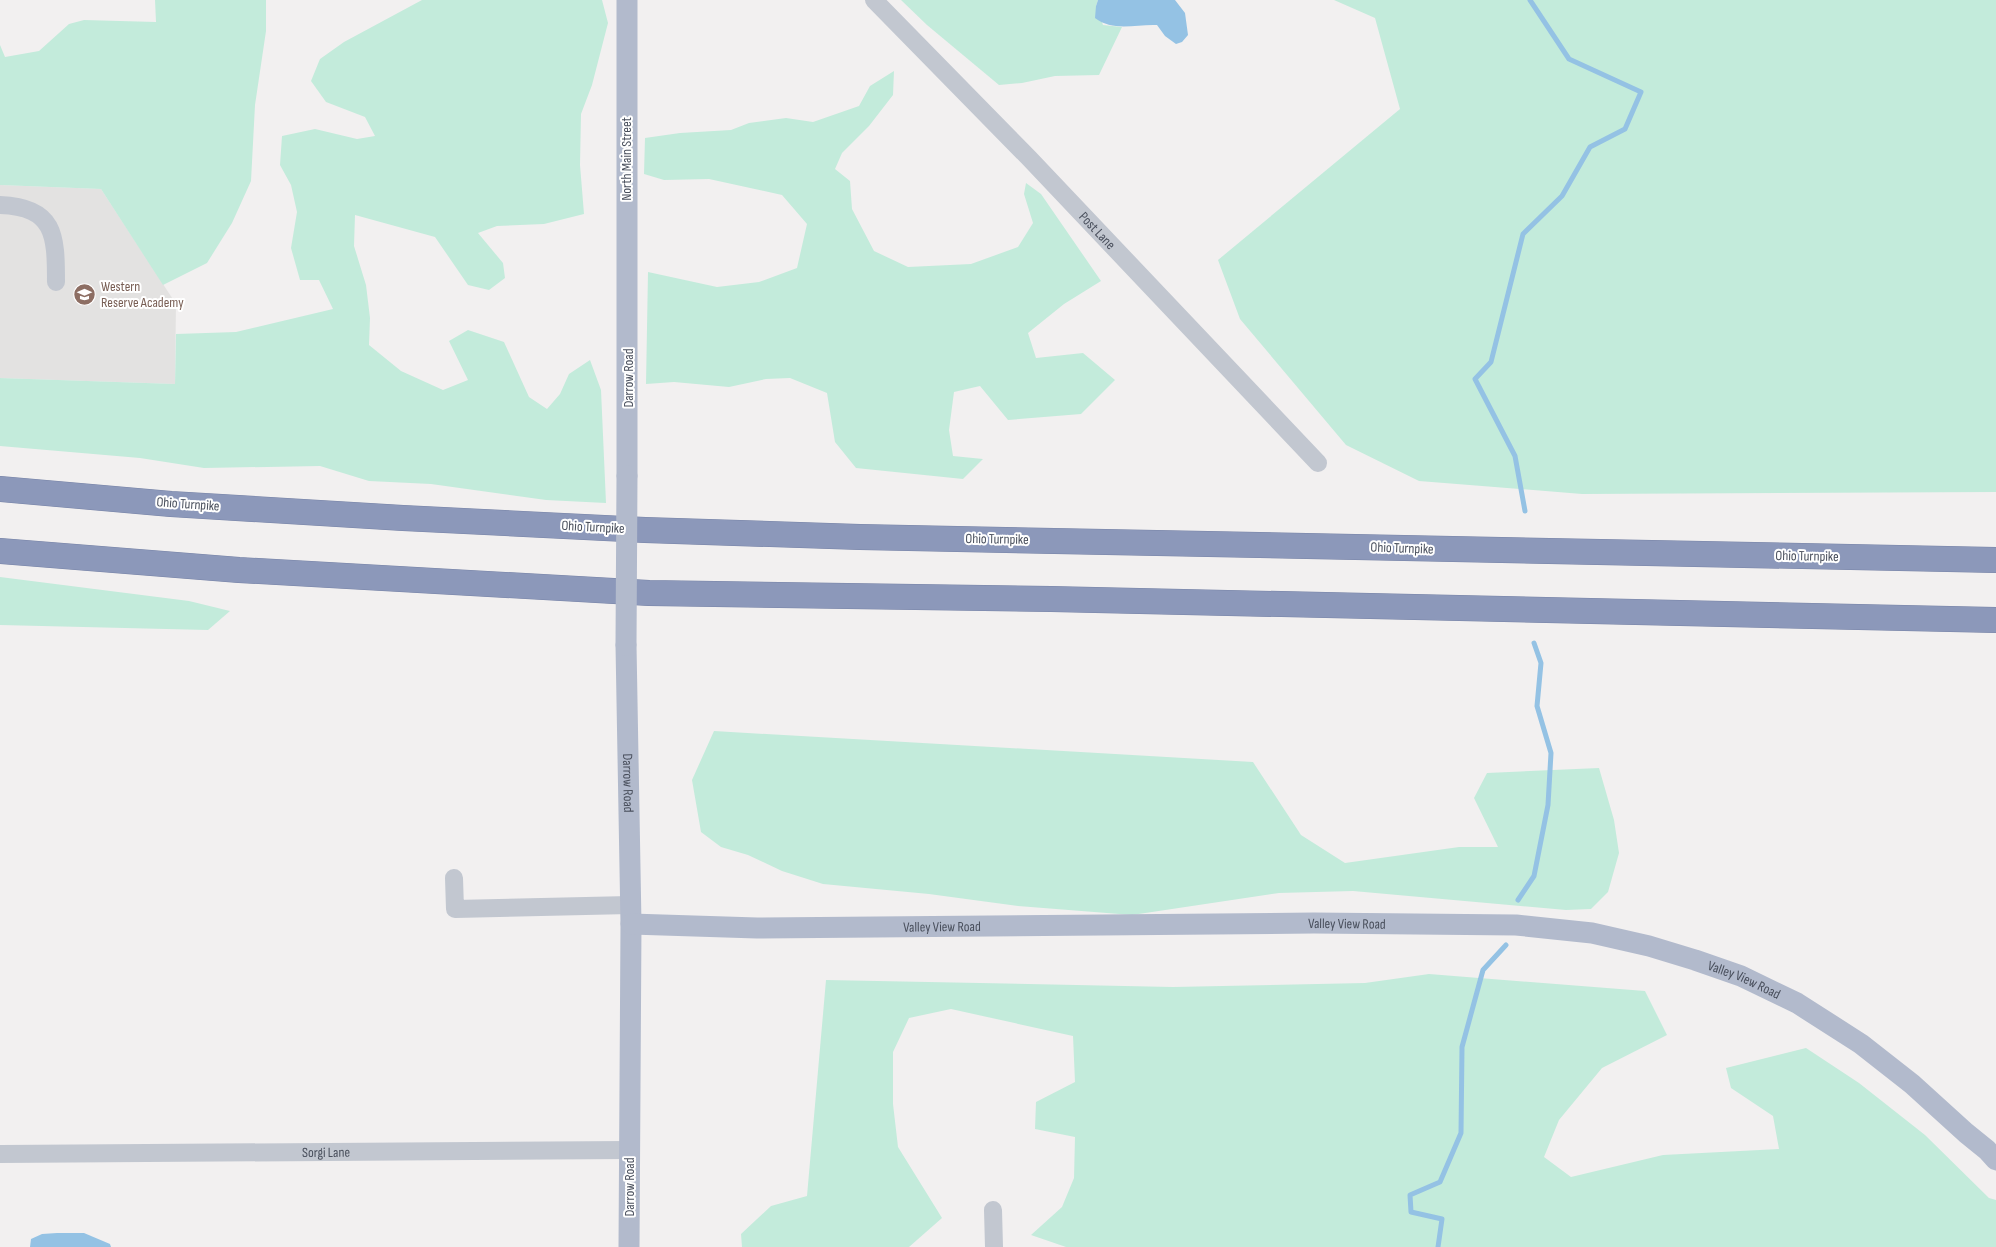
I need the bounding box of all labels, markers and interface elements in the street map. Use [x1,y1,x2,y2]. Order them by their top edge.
street label: North Main Street [618,117,635,201]
street label: Post Lane [1076,208,1119,253]
place label: Western Reserve Academy [101,278,184,311]
school or university icon: Western Reserve Academy [73,282,97,306]
street label: Darrow Road [620,348,637,408]
street label: Ohio Turnpike [156,493,220,515]
street label: Ohio Turnpike [561,517,625,537]
street label: Ohio Turnpike [965,530,1029,548]
street label: Ohio Turnpike [1370,538,1434,558]
street label: Ohio Turnpike [1775,547,1839,565]
street label: Darrow Road [619,753,638,813]
street label: Valley View Road [1308,914,1386,932]
street label: Valley View Road [903,917,981,935]
street label: Valley View Road [1706,957,1784,1002]
street label: Sorgi Lane [302,1143,350,1161]
street label: Darrow Road [621,1157,638,1217]

